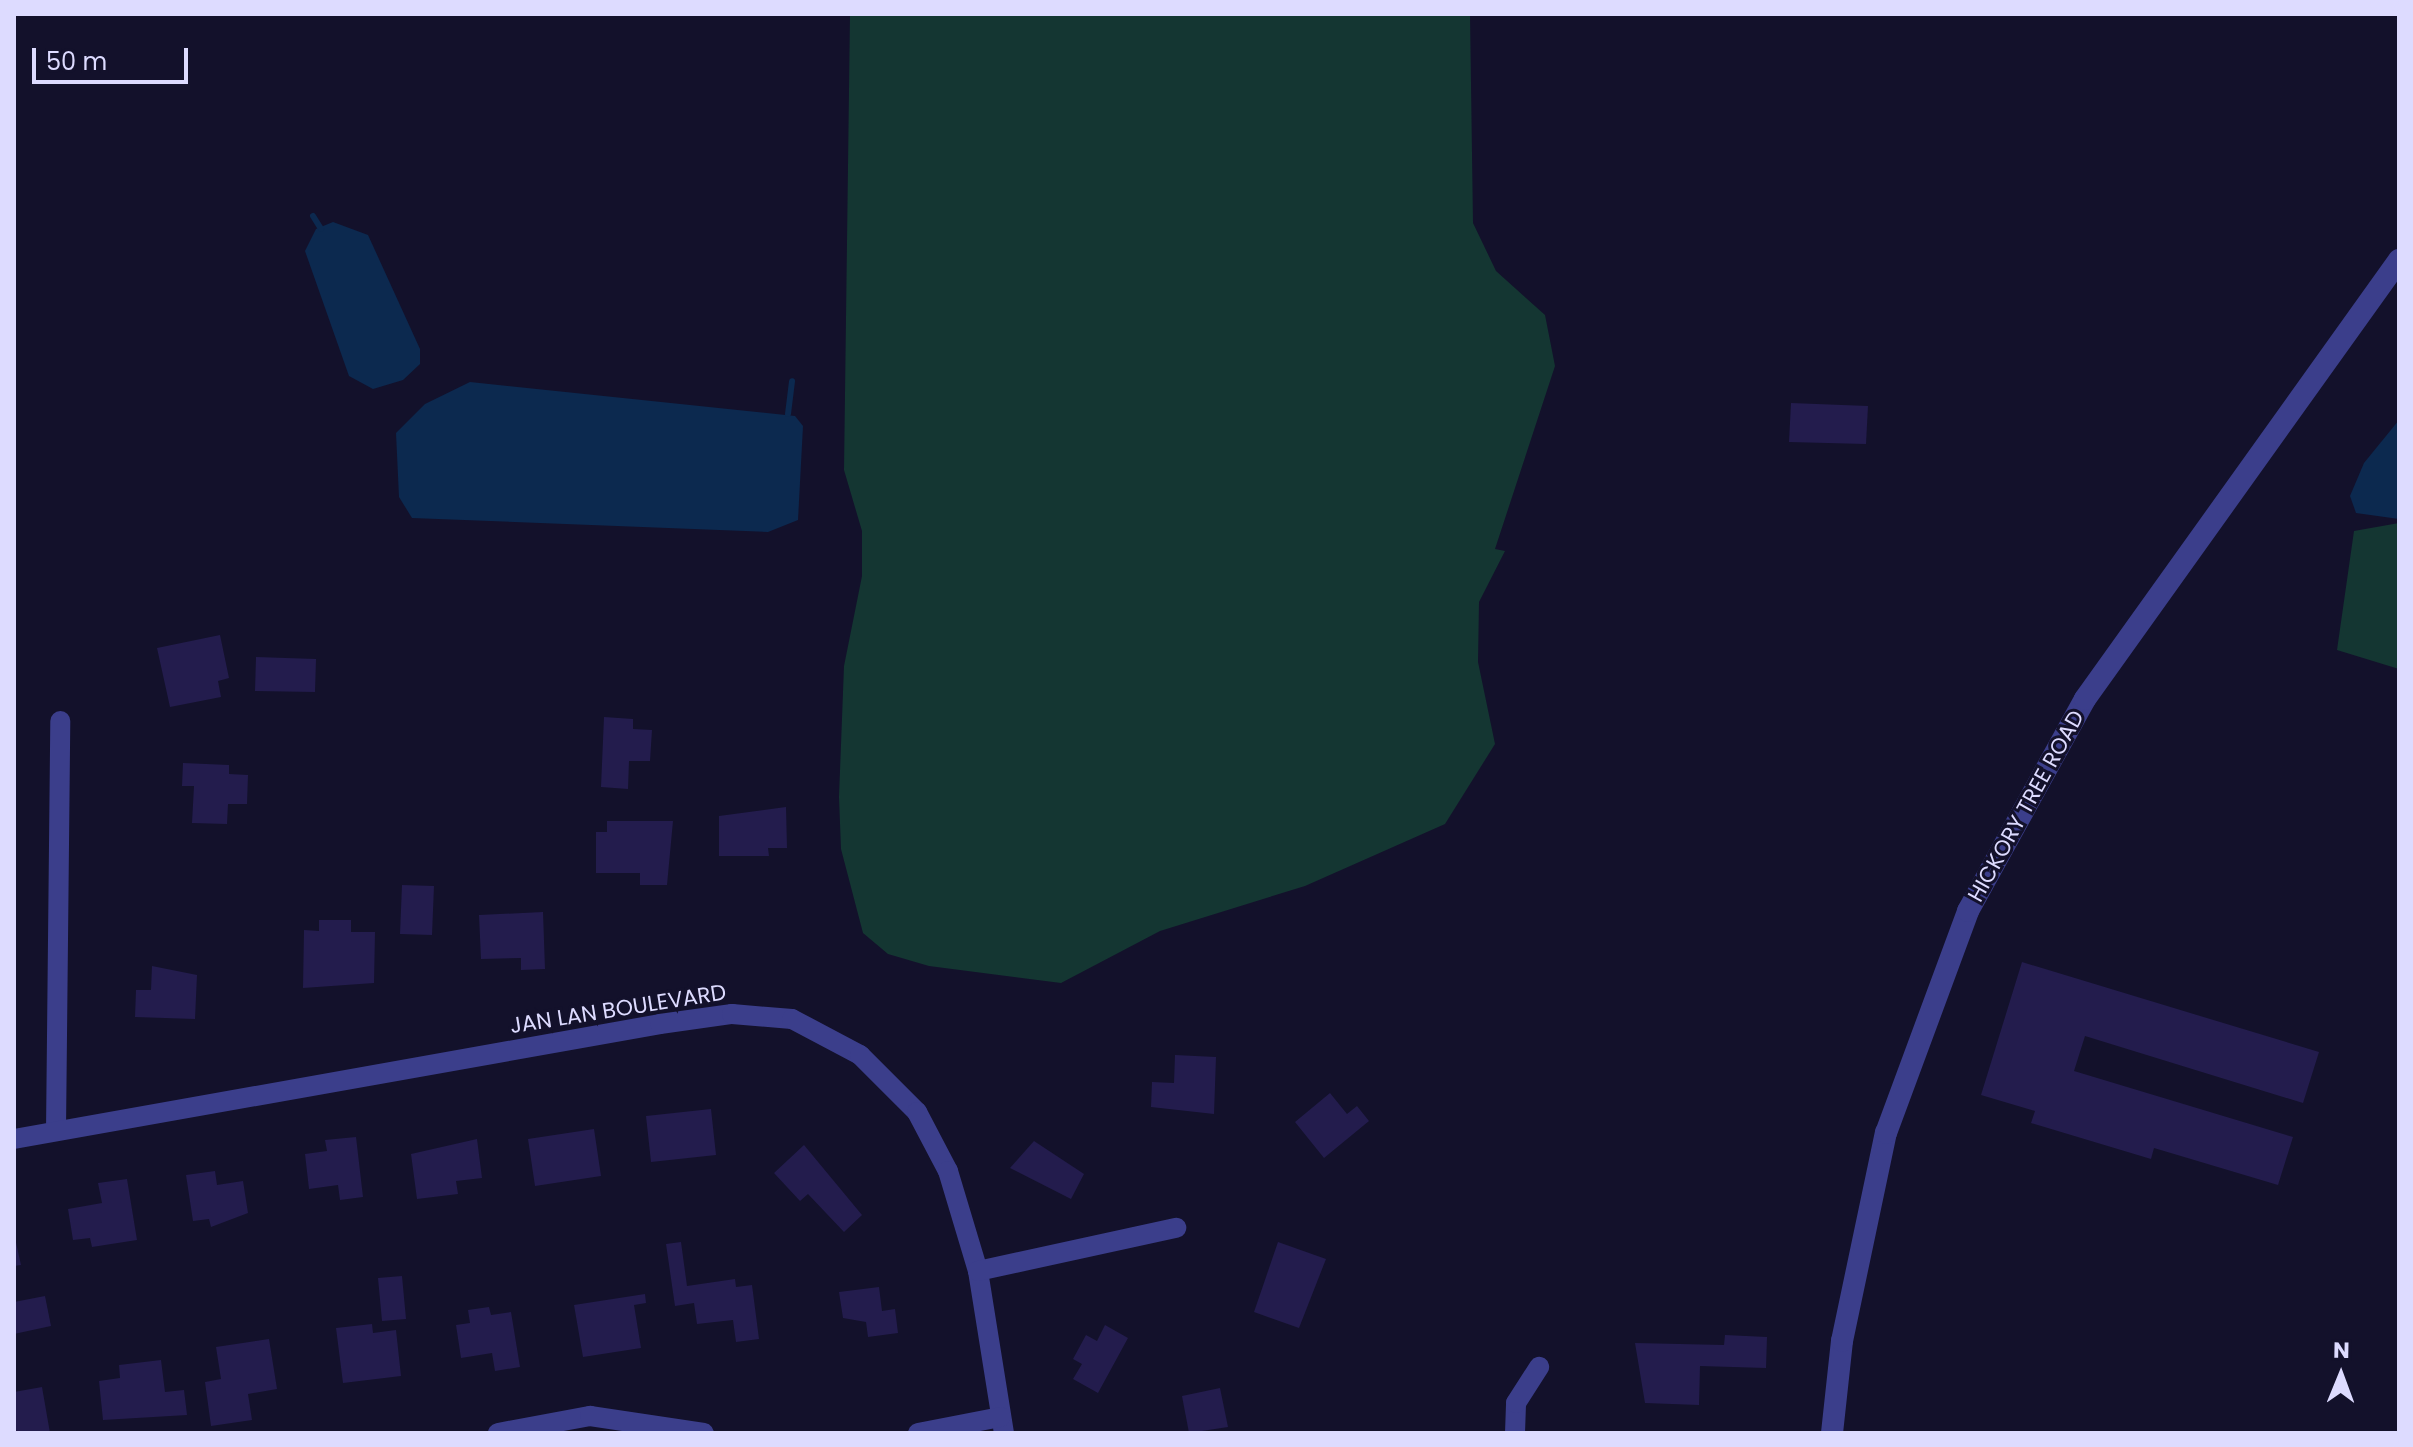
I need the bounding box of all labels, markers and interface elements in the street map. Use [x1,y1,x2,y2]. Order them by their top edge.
scale bar [36,32,192,82]
text: 50 m [46,45,107,78]
street label: HICKORY TREE ROAD [1962,706,2090,906]
street label: JAN LAN BOULEVARD [508,979,728,1039]
north arrow [2301,1335,2381,1415]
text: N [2333,1335,2350,1366]

